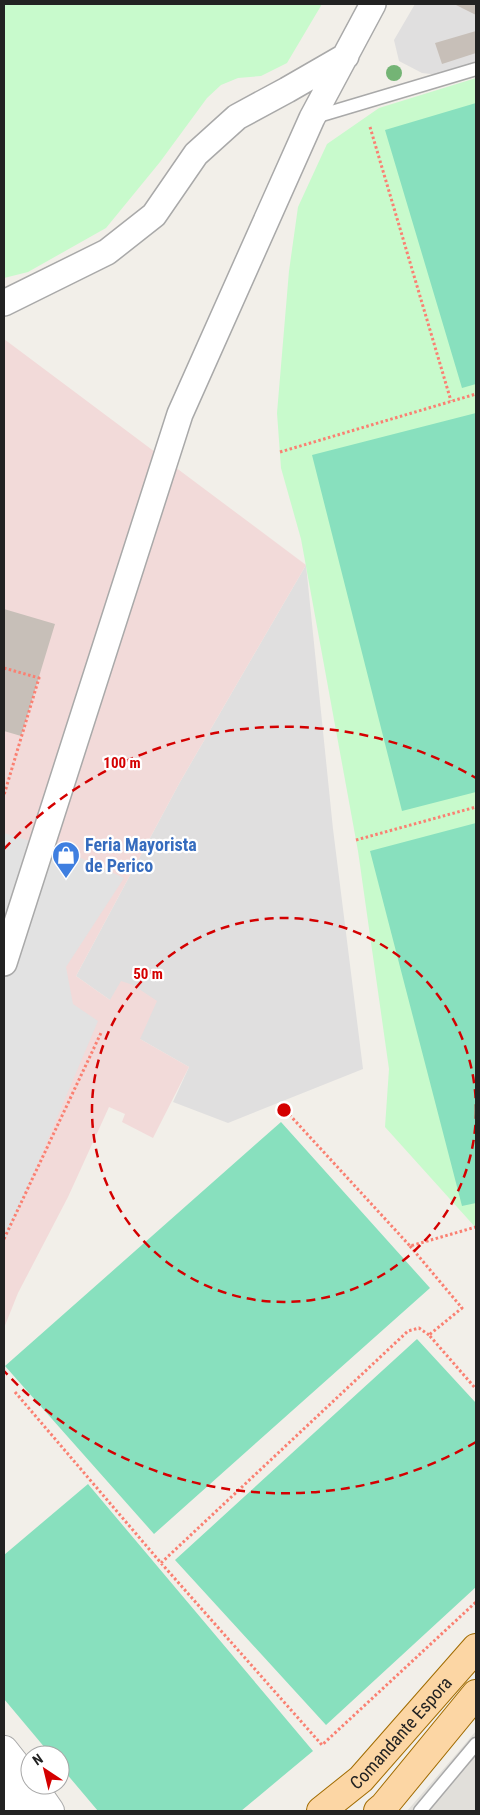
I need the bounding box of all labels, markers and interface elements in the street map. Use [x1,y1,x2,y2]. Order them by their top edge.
text: 100 m [103,754,141,772]
place label: Feria Mayorista de Perico [85,834,197,876]
shop icon: Feria Mayorista de Perico [51,840,81,879]
text: 50 m [133,965,163,983]
centre of rings [275,1101,293,1119]
street label: Comandante Espora [346,1672,456,1794]
north arrow [20,1745,70,1795]
text: N [29,1750,46,1768]

